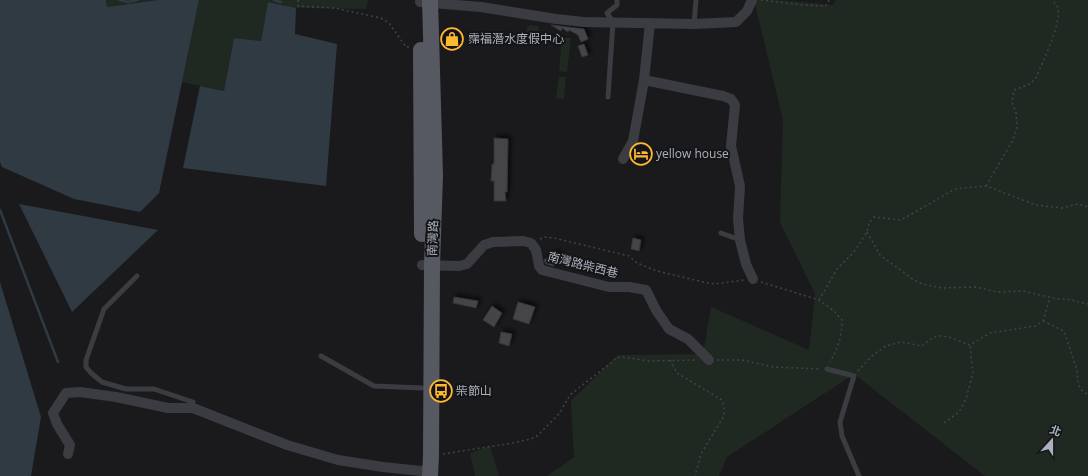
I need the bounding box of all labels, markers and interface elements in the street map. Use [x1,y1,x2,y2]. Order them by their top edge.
shop icon: 霈福潛水度假中心 [439,26,465,52]
place label: 霈福潛水度假中心 [468,30,564,47]
hotel icon: yellow house [628,141,654,167]
place label: yellow house [656,145,729,162]
street label: 南灣路 [423,220,442,256]
street label: 南灣路柴西巷 [546,248,620,281]
bus stop icon: 柴節山 [428,378,454,404]
place label: 柴節山 [456,382,492,399]
north arrow [1032,420,1072,460]
text: 北 [1048,421,1064,439]

